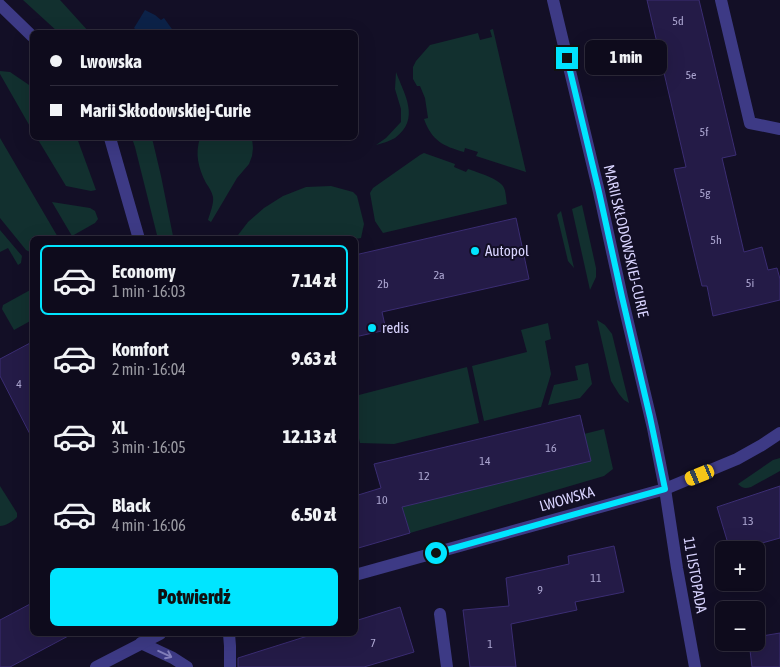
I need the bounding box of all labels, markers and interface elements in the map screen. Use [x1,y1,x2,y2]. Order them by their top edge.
house number: 5d [672,14,684,28]
callout: 1 min [584,40,667,76]
route end [556,47,578,69]
text: 1 min [610,48,642,66]
text: Lwowska [80,50,142,72]
house number: 5e [685,68,697,82]
text: Marii Skłodowskiej-Curie [80,99,251,121]
house number: 5f [700,125,709,139]
street label: MARII SKŁODOWSKIEJ-CURIE [601,163,652,319]
house number: 5g [700,186,711,200]
house number: 5h [710,233,722,247]
place label: Autopol [485,242,529,259]
marker: Autopol [469,245,481,257]
icon: car [52,258,97,303]
text: Economy [112,260,176,282]
house number: 2a [433,268,445,282]
text: 7.14 zł [291,269,336,291]
house number: 5i [746,276,754,290]
house number: 2b [377,277,389,291]
text: 1 min · 16:03 [112,282,186,300]
place label: redis [382,319,409,336]
marker: redis [366,322,378,334]
icon: car [52,336,97,381]
text: Komfort [112,338,169,360]
text: 9.63 zł [291,347,336,369]
text: 2 min · 16:04 [112,360,186,378]
house number: 4 [16,377,22,391]
icon: car [52,414,97,459]
text: XL [112,416,128,438]
text: 12.13 zł [282,425,336,447]
text: 3 min · 16:05 [112,438,186,456]
house number: 16 [545,441,557,455]
house number: 14 [479,454,491,468]
car [683,462,716,488]
house number: 12 [418,469,430,483]
street label: LWOWSKA [538,482,597,514]
icon: car [52,492,97,537]
house number: 10 [376,493,388,507]
text: Black [112,494,150,516]
text: 6.50 zł [291,503,336,525]
house number: 13 [742,514,754,528]
text: 4 min · 16:06 [112,516,186,534]
street label: 11 LISTOPADA [680,536,711,615]
map controls [715,541,765,651]
button: + [715,541,765,591]
route start [425,542,447,564]
button: Potwierdź [50,568,338,626]
house number: 11 [590,571,602,585]
house number: 9 [537,583,543,597]
button: − [715,601,765,651]
house number: 7 [370,636,376,650]
house number: 1 [487,637,493,651]
one-way arrow [157,650,172,660]

